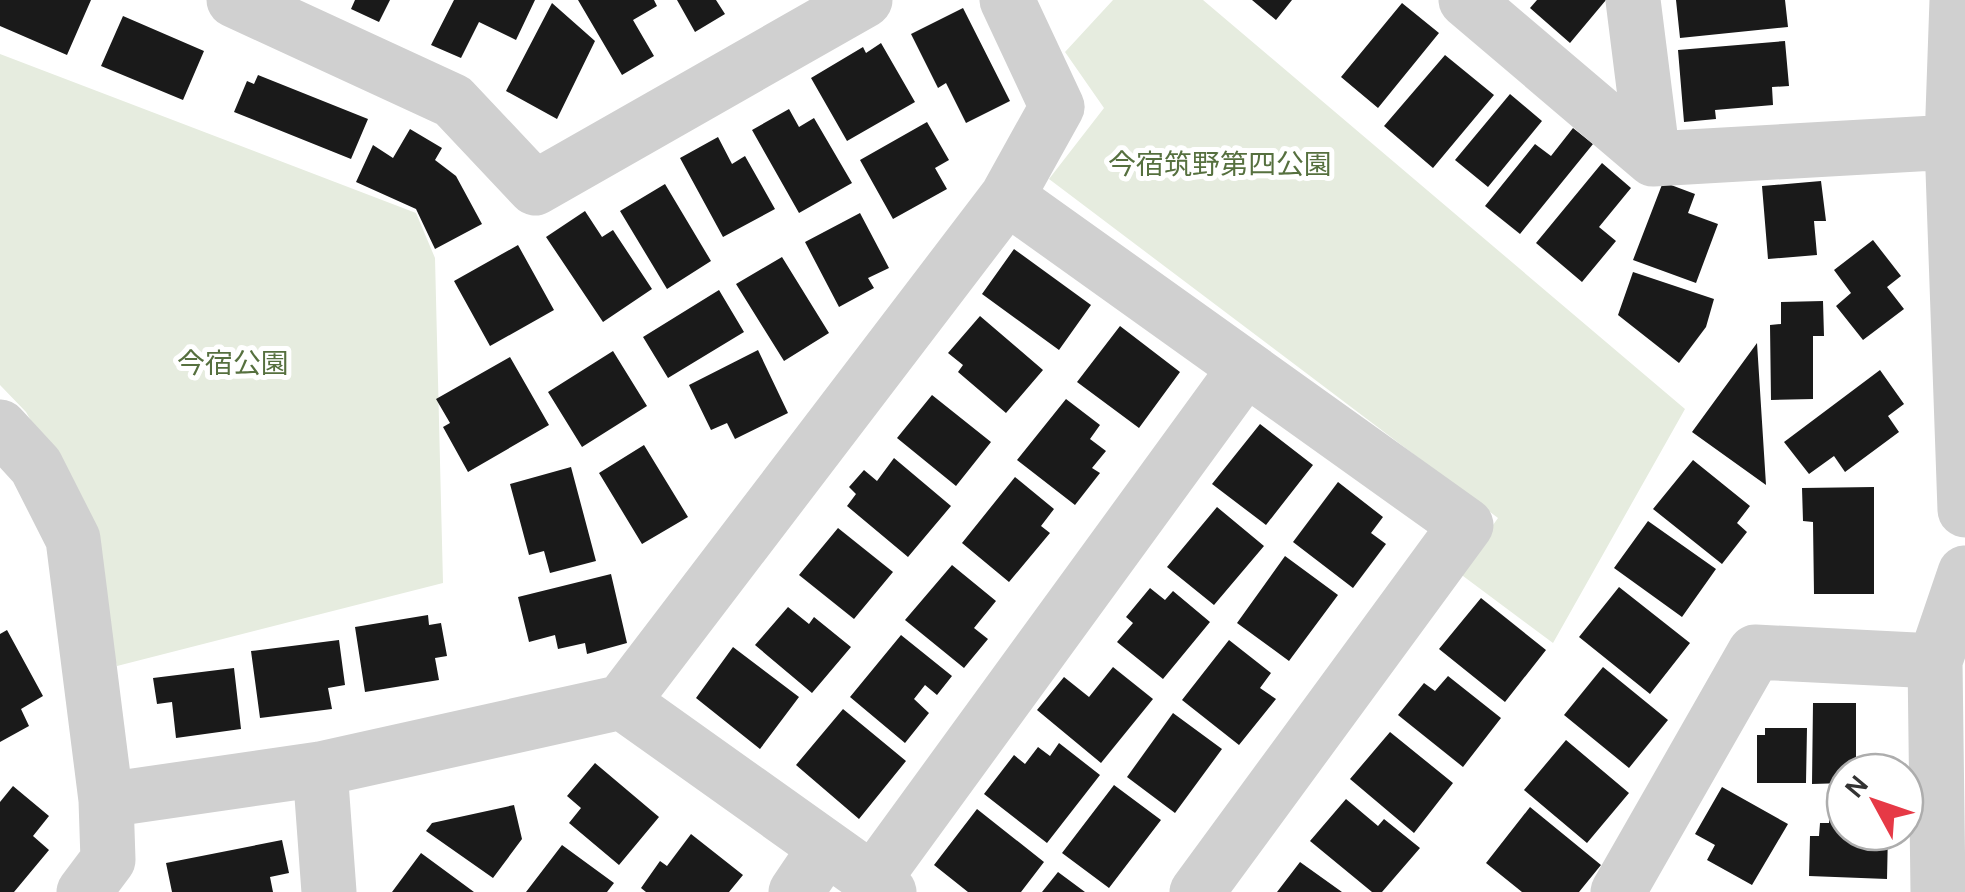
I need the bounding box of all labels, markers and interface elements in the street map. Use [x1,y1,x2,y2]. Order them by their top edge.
park label: 今宿筑野第四公園 [1108,148,1332,181]
park label: 今宿公園 [177,347,289,380]
north arrow [1825,752,1925,852]
text: N [1837,768,1875,805]

